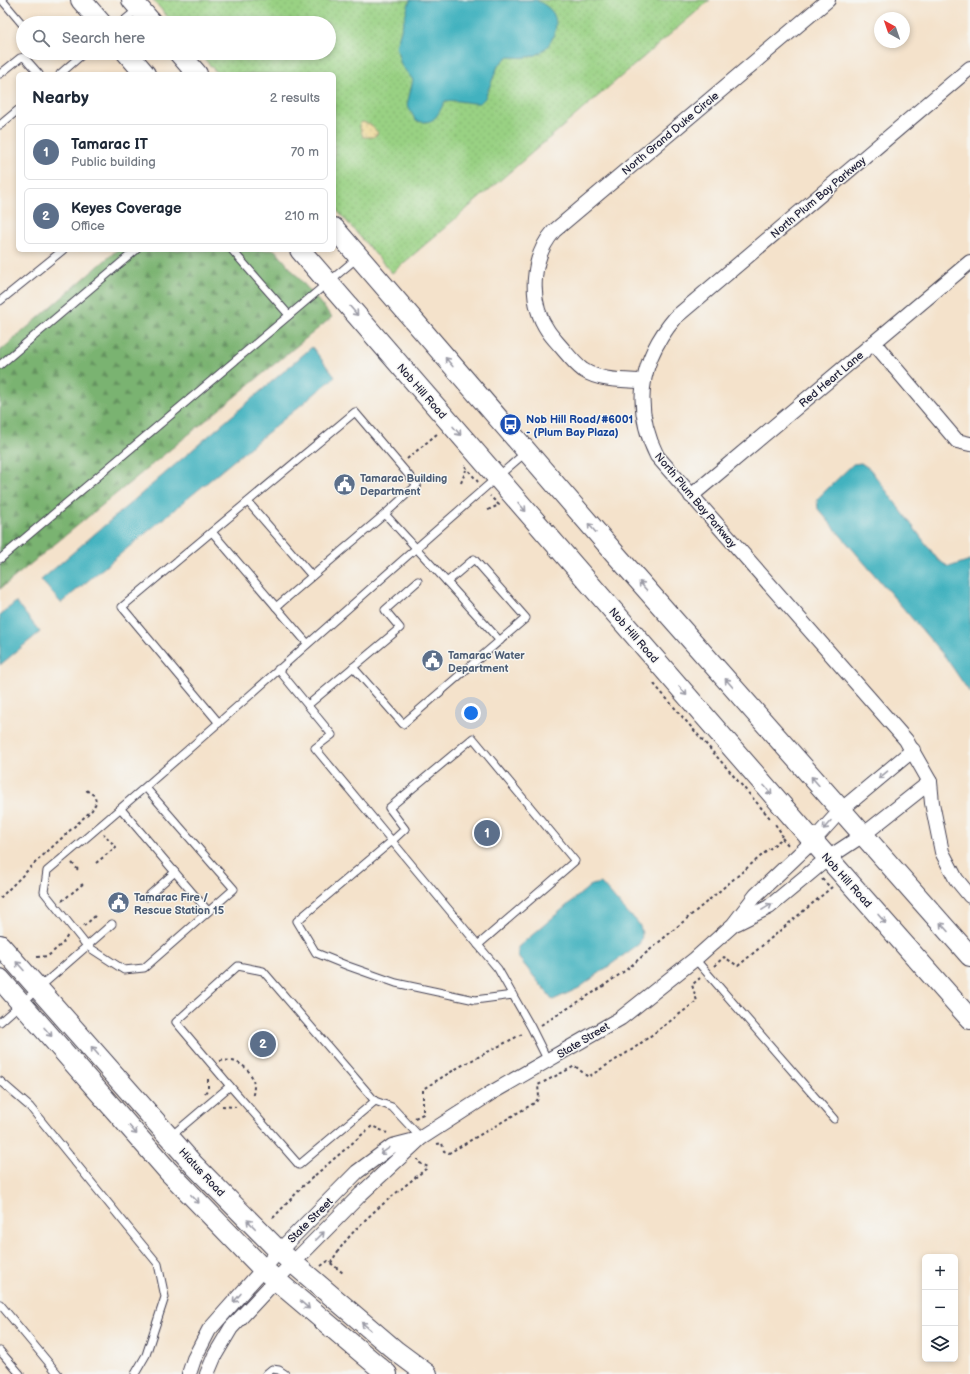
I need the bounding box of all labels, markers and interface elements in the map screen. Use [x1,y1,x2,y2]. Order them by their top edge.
north arrow [874,12,910,48]
search box [16,16,336,60]
icon: search [30,27,52,49]
text: Search here [62,29,145,48]
text: Nearby [32,88,89,108]
street label: North Grand Duke Circle [619,89,722,178]
text: 2 results [270,90,320,106]
text: Tamarac IT [71,135,148,154]
text: 1 [43,144,49,160]
text: 70 m [291,144,319,160]
text: Public building [71,154,156,170]
street label: North Plum Bay Parkway [768,154,869,241]
text: Keyes Coverage [71,199,182,218]
text: 2 [42,208,50,224]
text: 210 m [285,208,319,224]
text: Office [71,218,105,234]
one-way arrow [349,306,358,317]
street label: Red Heart Lane [797,348,866,410]
one-way arrow [445,357,454,368]
street label: Nob Hill Road [394,361,449,422]
bus stop icon: Nob Hill Road/#6001 - (Plum Bay Plaza) [498,412,524,438]
place label: Nob Hill Road/#6001 - (Plum Bay Plaza) [526,413,633,439]
one-way arrow [452,426,461,436]
street label: North Plum Bay Parkway [652,450,739,551]
public building icon: Tamarac Building Department [332,471,358,497]
place label: Tamarac Building Department [360,472,447,498]
one-way arrow [518,502,527,512]
one-way arrow [588,523,597,533]
one-way arrow [638,580,647,591]
street label: Nob Hill Road [606,605,661,666]
public building icon: Tamarac Water Department [420,648,446,674]
place label: Tamarac Water Department [448,649,525,675]
one-way arrow [724,678,733,688]
one-way arrow [678,686,687,697]
your location [461,703,481,723]
one-way arrow [877,771,888,779]
one-way arrow [810,775,819,786]
one-way arrow [763,784,772,794]
pin: 1 [474,818,500,848]
one-way arrow [822,820,831,831]
street label: Nob Hill Road [819,850,874,910]
public building icon: Tamarac Fire / Rescue Station 15 [105,890,131,916]
place label: Tamarac Fire / Rescue Station 15 [134,891,225,917]
one-way arrow [761,903,773,911]
one-way arrow [877,914,887,924]
one-way arrow [940,922,949,932]
one-way arrow [15,961,25,971]
street label: State Street [555,1019,612,1061]
one-way arrow [43,1027,52,1037]
pin: 2 [250,1029,276,1059]
one-way arrow [90,1046,99,1056]
one-way arrow [128,1125,137,1136]
street label: Hiatus Road [176,1145,227,1199]
one-way arrow [379,1147,390,1155]
one-way arrow [190,1194,200,1204]
street label: State Street [285,1195,336,1246]
one-way arrow [246,1219,256,1229]
one-way arrow [315,1231,325,1241]
map controls [922,1254,958,1362]
button: + [922,1254,958,1290]
button: − [922,1290,958,1326]
one-way arrow [232,1293,242,1303]
one-way arrow [300,1301,310,1310]
one-way arrow [361,1322,371,1331]
button: layers [922,1326,958,1362]

